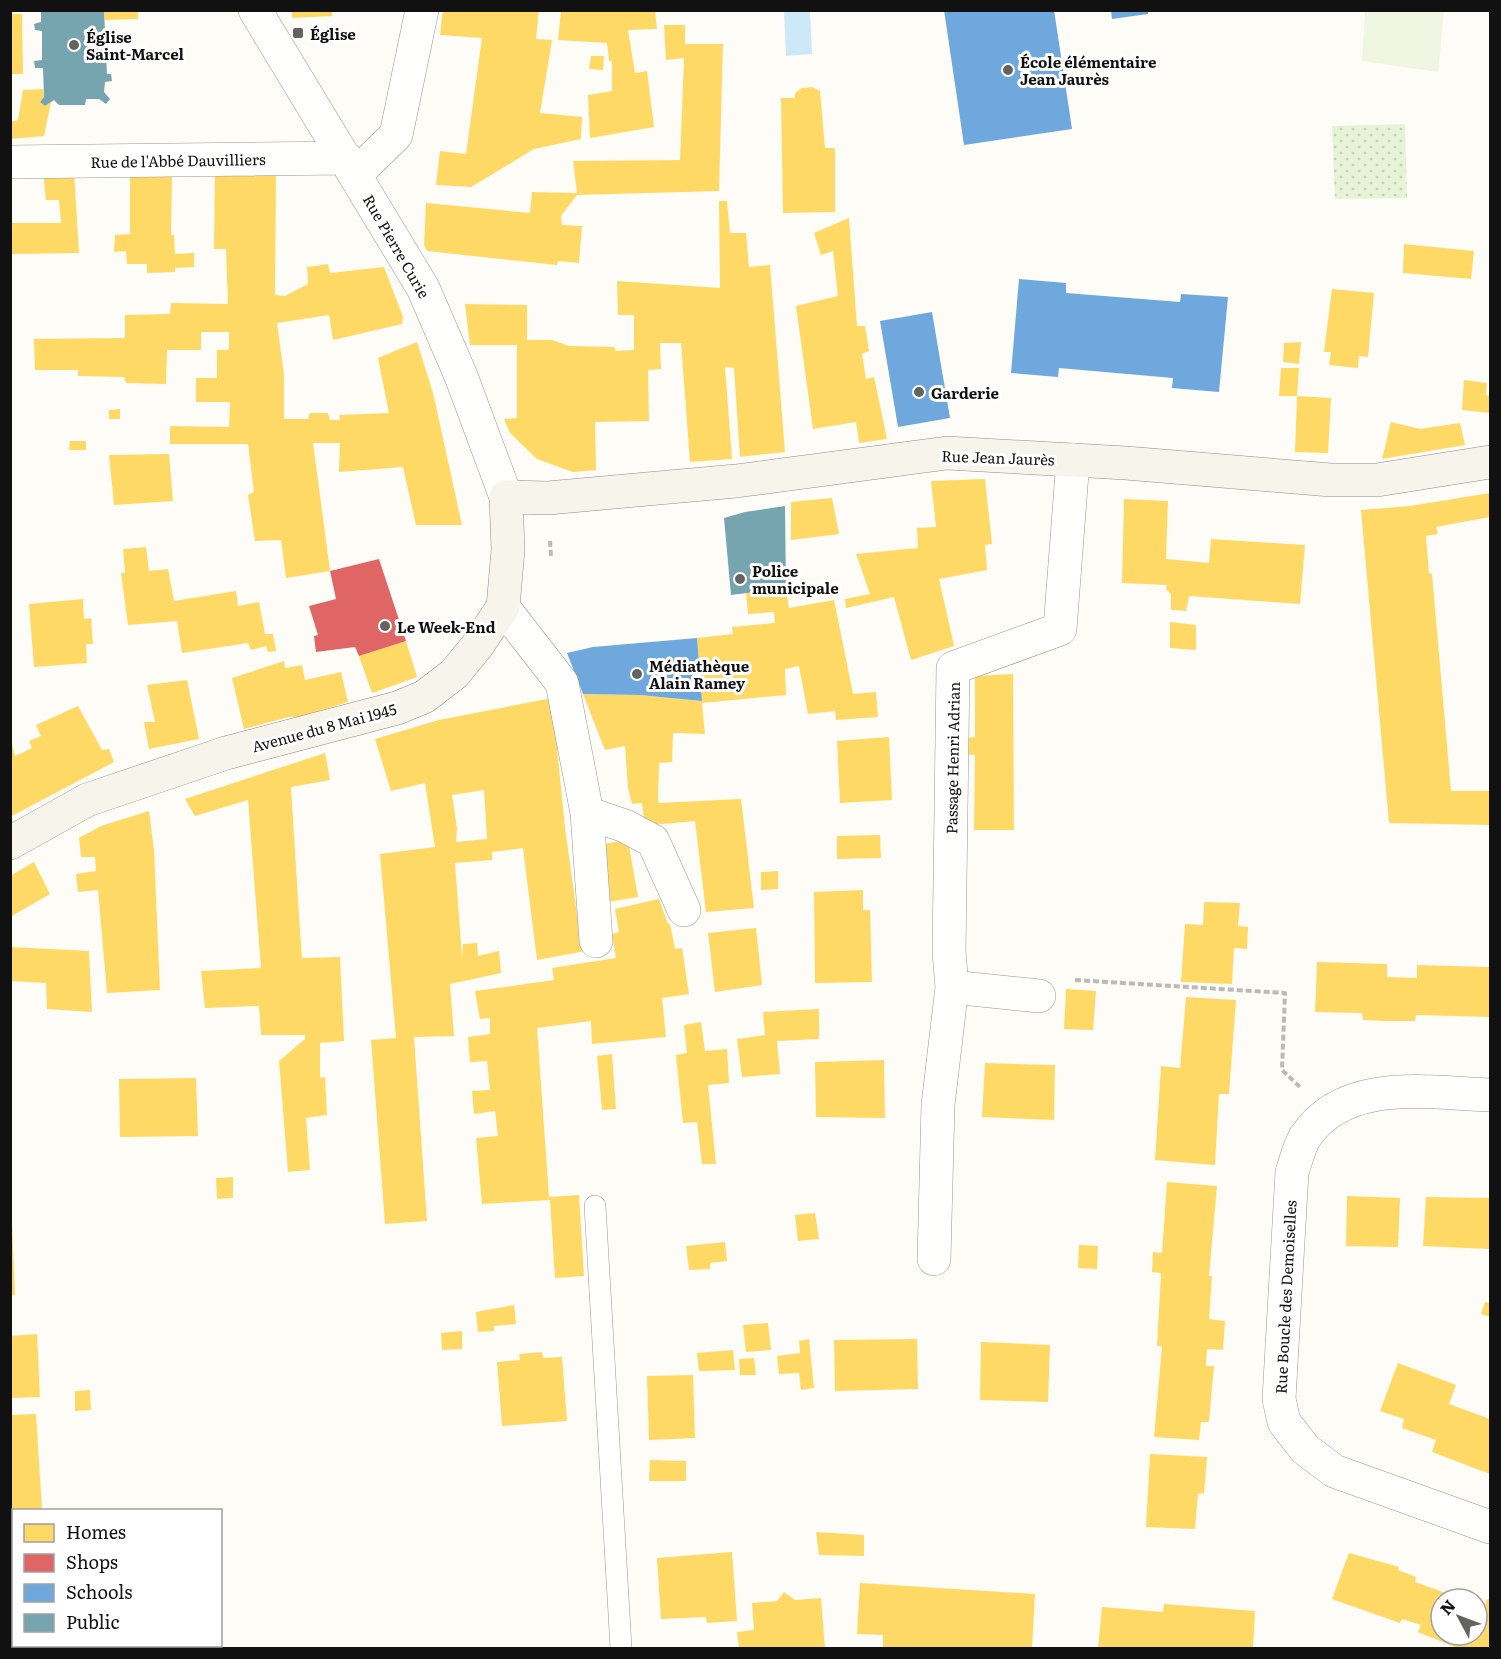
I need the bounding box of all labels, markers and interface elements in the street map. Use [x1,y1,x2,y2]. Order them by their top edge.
place label: Église [310,22,356,45]
place label: Église Saint-Marcel [86,25,185,65]
marker: Église [291,26,305,40]
marker: Église Saint-Marcel [67,38,81,52]
place label: École élémentaire Jean Jaurès [1020,50,1157,90]
marker: École élémentaire Jean Jaurès [1001,63,1015,77]
street label: Rue de l'Abbé Dauvilliers [90,147,266,173]
street label: Rue Pierre Curie [358,190,436,302]
place label: Garderie [931,381,1000,404]
marker: Garderie [912,385,926,399]
street label: Rue Jean Jaurès [941,444,1055,470]
place label: Police municipale [752,559,839,599]
marker: Police municipale [733,572,747,586]
place label: Le Week-End [397,615,496,638]
marker: Le Week-End [378,619,392,633]
place label: Médiathèque Alain Ramey [649,654,750,694]
marker: Médiathèque Alain Ramey [630,667,644,681]
street label: Passage Henri Adrian [939,682,965,834]
street label: Avenue du 8 Mai 1945 [249,697,399,757]
street label: Rue Boucle des Demoiselles [1268,1199,1302,1394]
legend [12,1509,222,1647]
text: Homes [66,1518,126,1545]
text: Shops [66,1548,118,1575]
text: Schools [66,1578,132,1605]
north arrow [1429,1587,1489,1647]
text: N [1433,1594,1460,1619]
text: Public [66,1608,120,1635]

